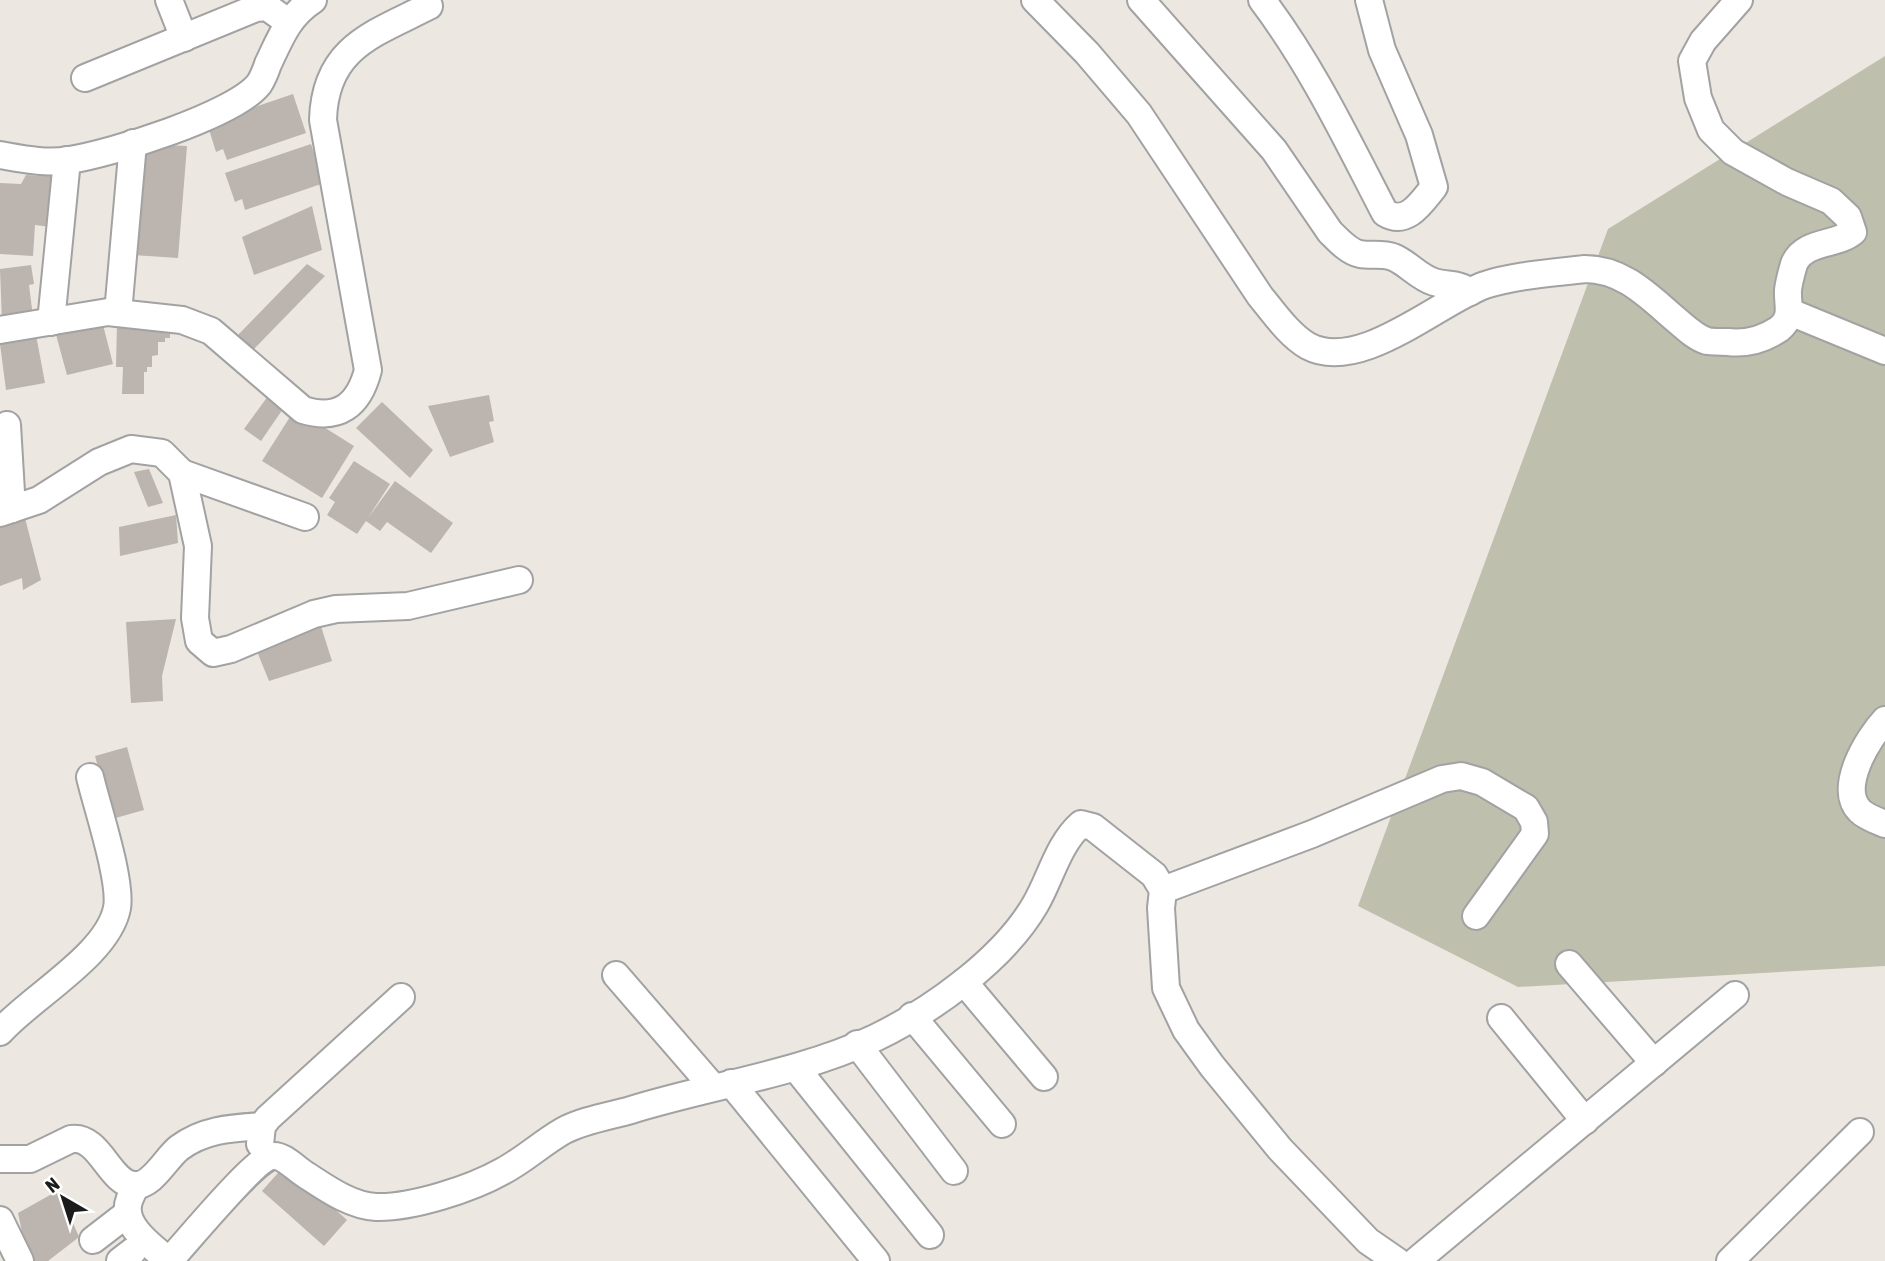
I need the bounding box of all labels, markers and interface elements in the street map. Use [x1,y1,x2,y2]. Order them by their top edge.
north arrow [28,1163,98,1233]
text: N [41,1173,64,1197]

